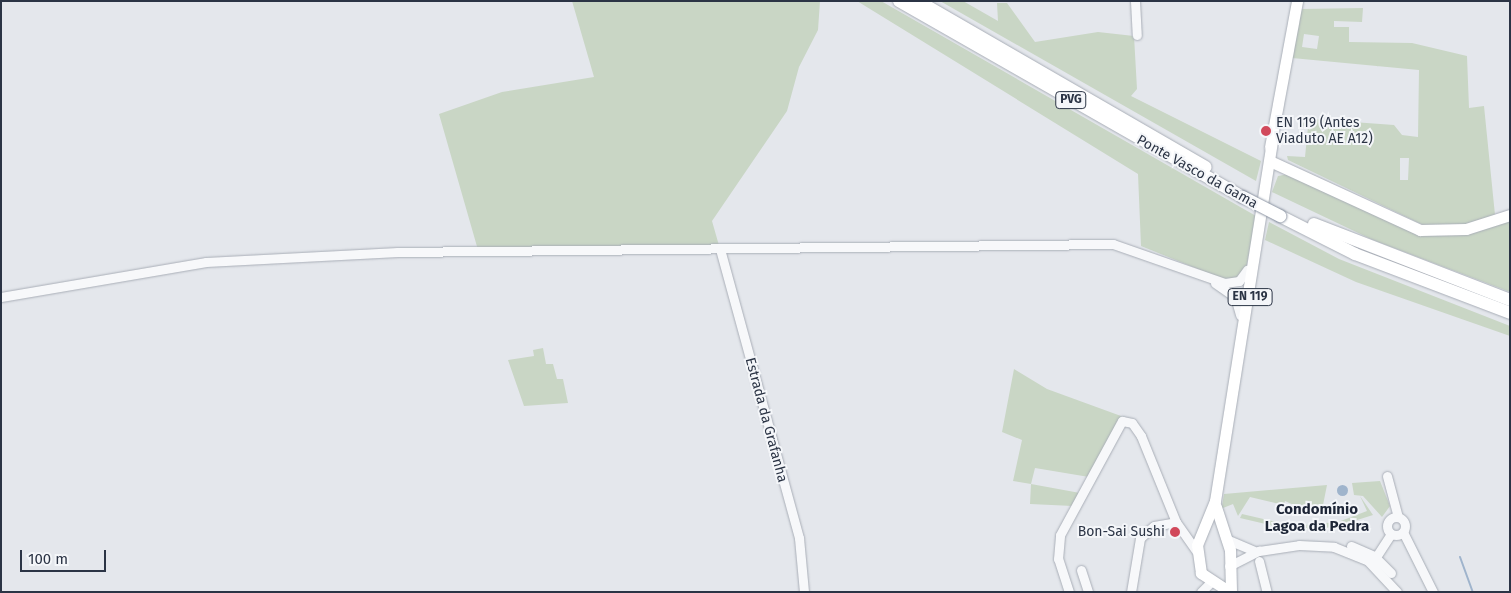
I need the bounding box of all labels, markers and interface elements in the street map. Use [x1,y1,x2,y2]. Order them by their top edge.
road number: PVG [1055,90,1087,110]
place label: EN 119 (Antes Viaduto AE A12) [1276,115,1373,148]
marker: EN 119 (Antes Viaduto AE A12) [1260,125,1272,137]
street label: Ponte Vasco da Gama [1134,132,1260,212]
road number: EN 119 [1228,288,1272,306]
street label: Estrada da Grafanha [741,356,791,484]
district label: Condomínio Lagoa da Pedra [1265,500,1369,535]
place label: Bon-Sai Sushi [1078,524,1165,540]
marker: Bon-Sai Sushi [1169,526,1181,538]
scale bar [22,540,109,572]
text: 100 m [28,550,68,568]

